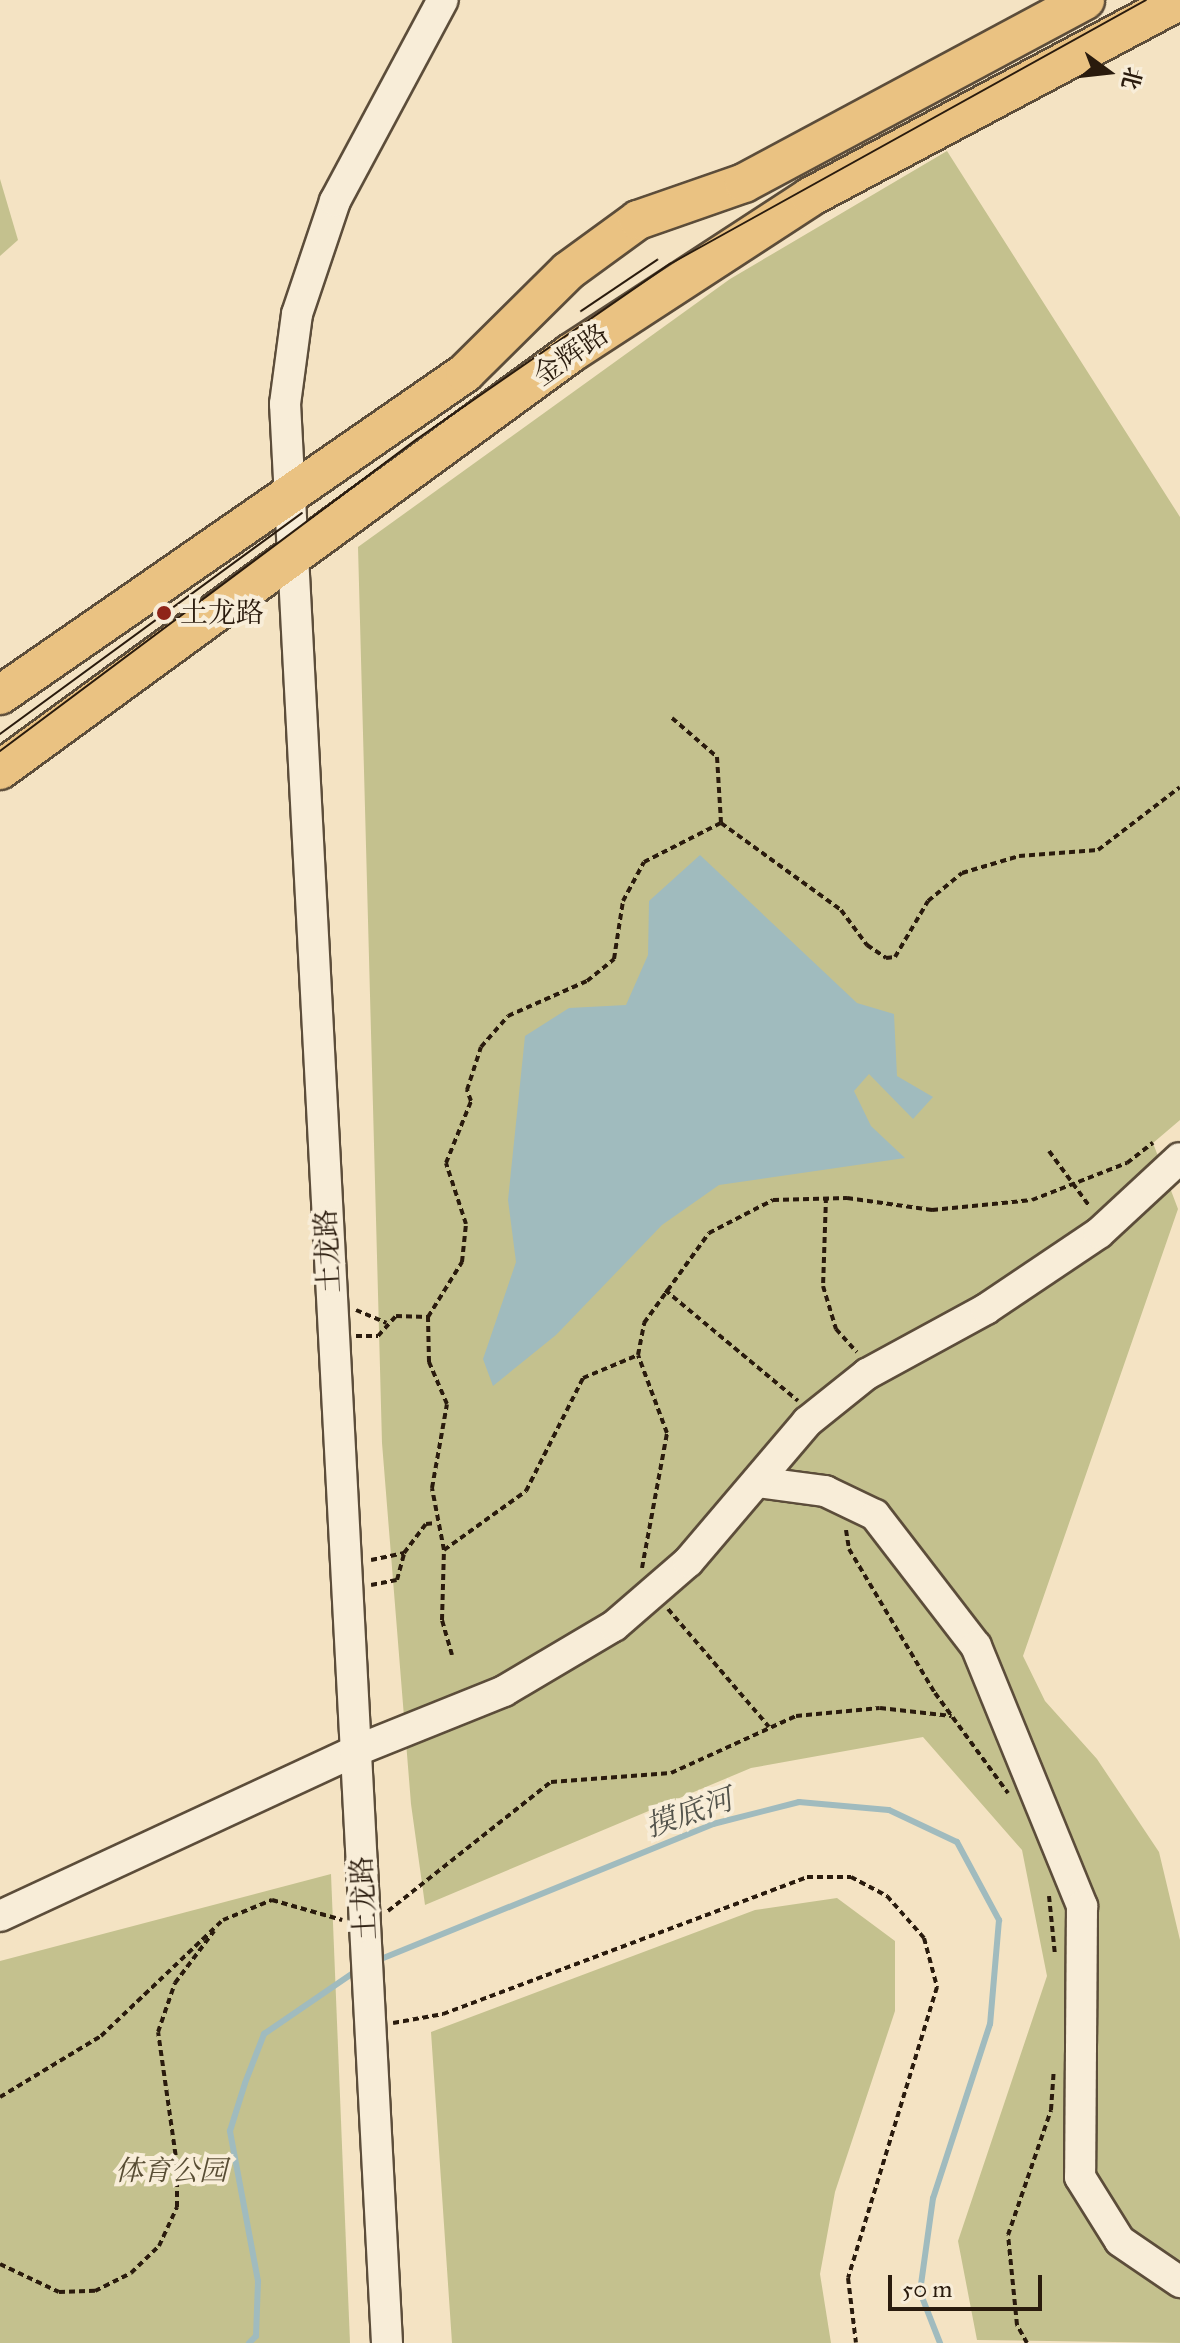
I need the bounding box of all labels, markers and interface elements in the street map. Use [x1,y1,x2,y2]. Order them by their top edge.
north arrow [1068,32,1148,112]
text: 北 [1116,64,1148,92]
street label: 金辉路 [527,317,615,393]
place label: 土龙路 [180,596,264,630]
marker: 土龙路 [155,604,173,622]
street label: 土龙路 [309,1208,347,1294]
water label: 摸底河 [641,1781,737,1845]
street label: 土龙路 [345,1855,383,1941]
park label: 体育公园 [115,2154,227,2188]
scale bar [892,2259,1046,2309]
text: 50 m [902,2274,952,2304]

